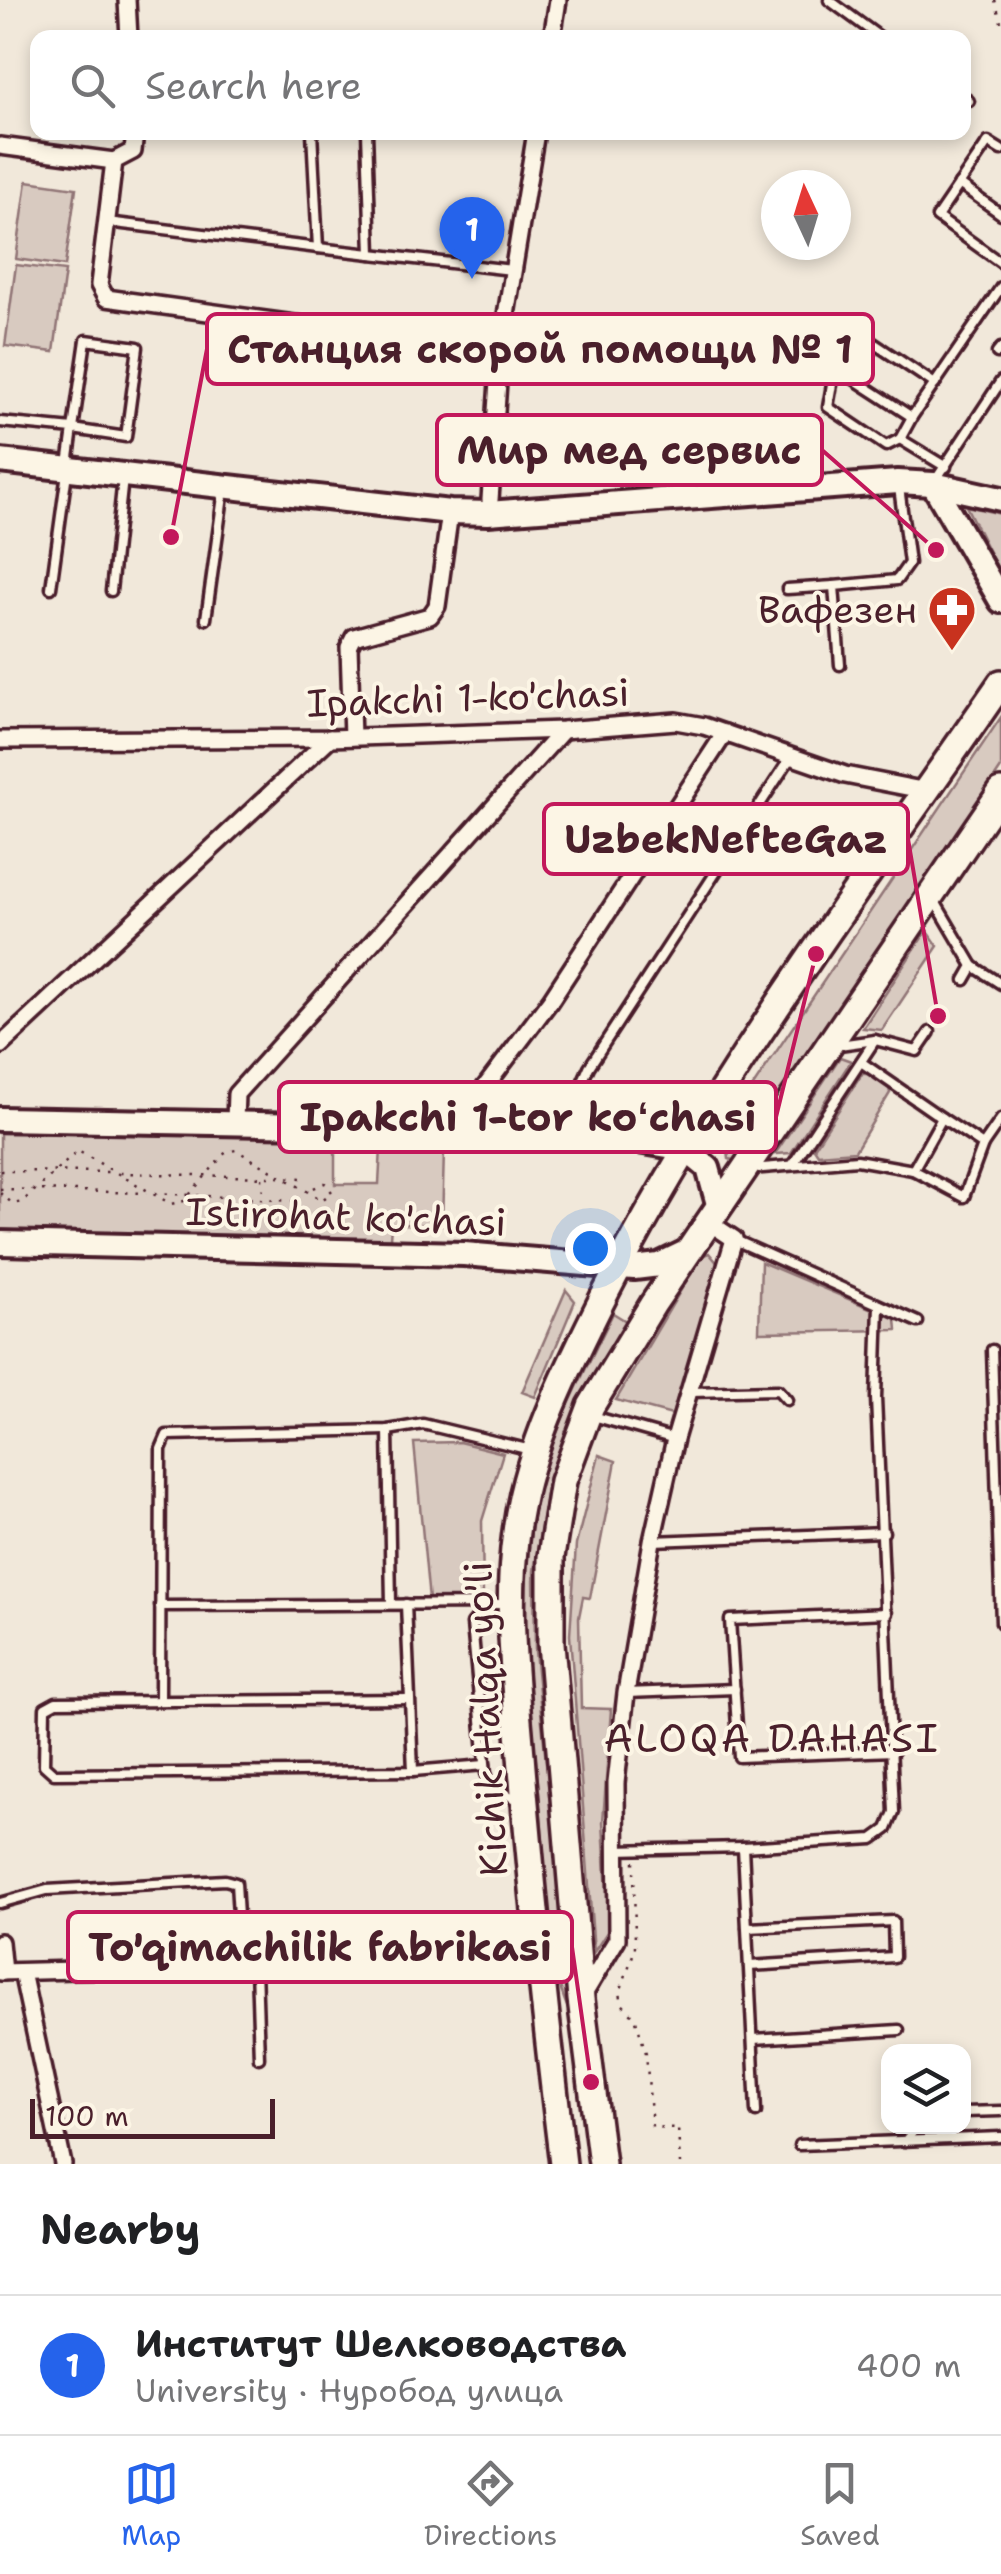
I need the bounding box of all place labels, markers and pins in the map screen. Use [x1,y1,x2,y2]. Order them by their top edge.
pin: 1 [440,196,504,279]
callout: Станция скорой помощи № 1 [207,314,873,384]
callout: Мир мед сервис [437,415,822,485]
place label: Вафезен [758,584,917,635]
pharmacy icon: Вафезен [926,584,978,652]
callout: UzbekNefteGaz [544,804,908,874]
callout: Ipakchi 1-tor koʻchasi [279,1082,776,1152]
callout: To'qimachilik fabrikasi [68,1912,572,1982]

